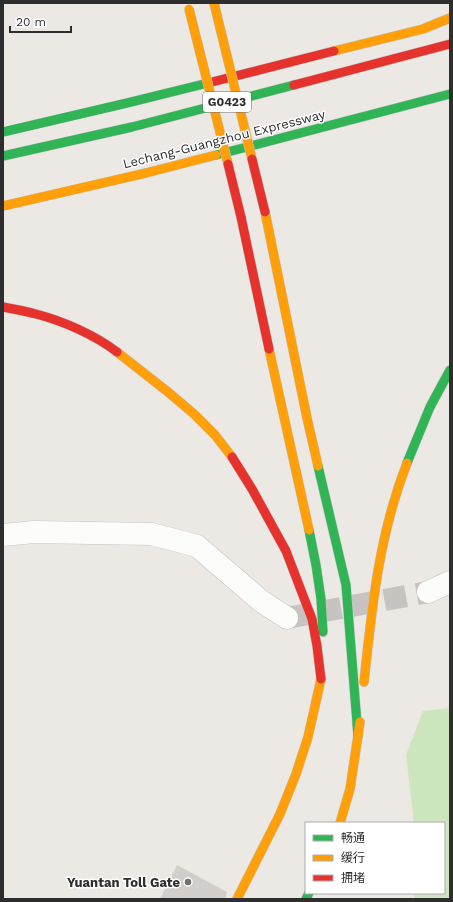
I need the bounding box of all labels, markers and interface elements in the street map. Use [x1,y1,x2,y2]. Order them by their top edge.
scale bar [10,8,71,34]
text: 20 m [16,15,46,29]
road number: G0423 [203,92,251,112]
street label: Lechang-Guangzhou Expressway [121,106,327,171]
legend [305,822,445,894]
text: 畅通 [341,831,365,845]
text: 缓行 [341,851,365,865]
text: 拥堵 [341,871,365,885]
place label: Yuantan Toll Gate [67,875,180,890]
marker: Yuantan Toll Gate [183,877,193,887]

